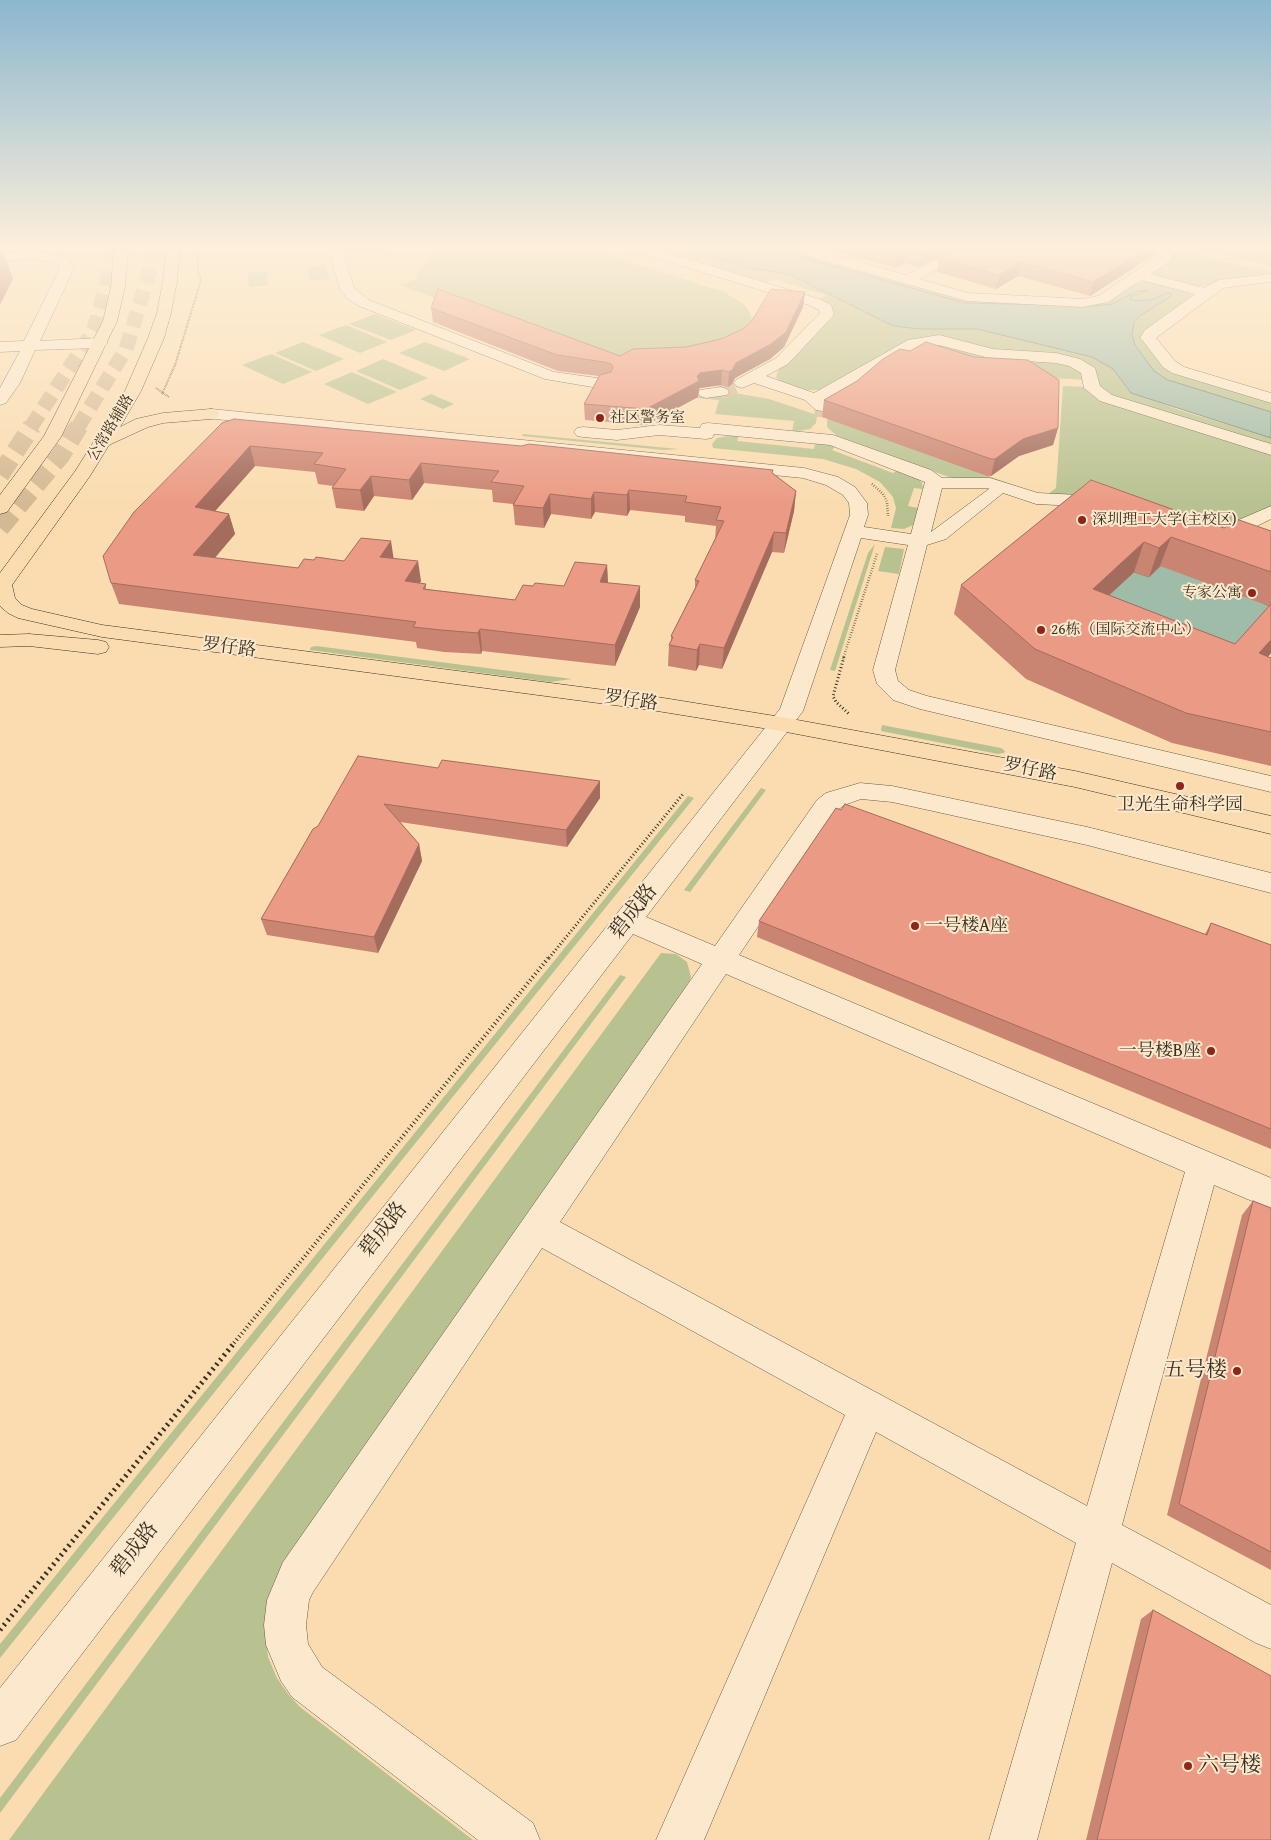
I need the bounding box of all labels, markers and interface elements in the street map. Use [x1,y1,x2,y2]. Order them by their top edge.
street label: 公常路辅路 [84,391,138,465]
place label: 社区警务室 [610,409,685,427]
marker: 社区警务室 [594,412,606,424]
place label: 深圳理工大学(主校区) [1092,511,1237,529]
marker: 深圳理工大学(主校区) [1076,514,1088,526]
place label: 专家公寓 [1182,584,1242,602]
marker: 专家公寓 [1246,587,1258,599]
place label: 26栋（国际交流中心） [1051,621,1200,639]
marker: 26栋（国际交流中心） [1035,624,1047,636]
street label: 罗仔路 [201,634,257,662]
street label: 罗仔路 [603,687,659,715]
street label: 罗仔路 [1001,754,1059,786]
marker: 卫光生命科学园 [1174,780,1186,792]
place label: 卫光生命科学园 [1117,794,1243,816]
street label: 碧成路 [605,879,663,945]
place label: 一号楼A座 [925,915,1008,937]
marker: 一号楼A座 [909,920,921,932]
place label: 一号楼B座 [1119,1040,1201,1062]
marker: 一号楼B座 [1205,1045,1217,1057]
street label: 碧成路 [355,1197,413,1263]
place label: 五号楼 [1164,1358,1227,1384]
marker: 五号楼 [1231,1365,1243,1377]
street label: 碧成路 [106,1517,164,1583]
place label: 六号楼 [1198,1753,1261,1779]
marker: 六号楼 [1182,1760,1194,1772]

